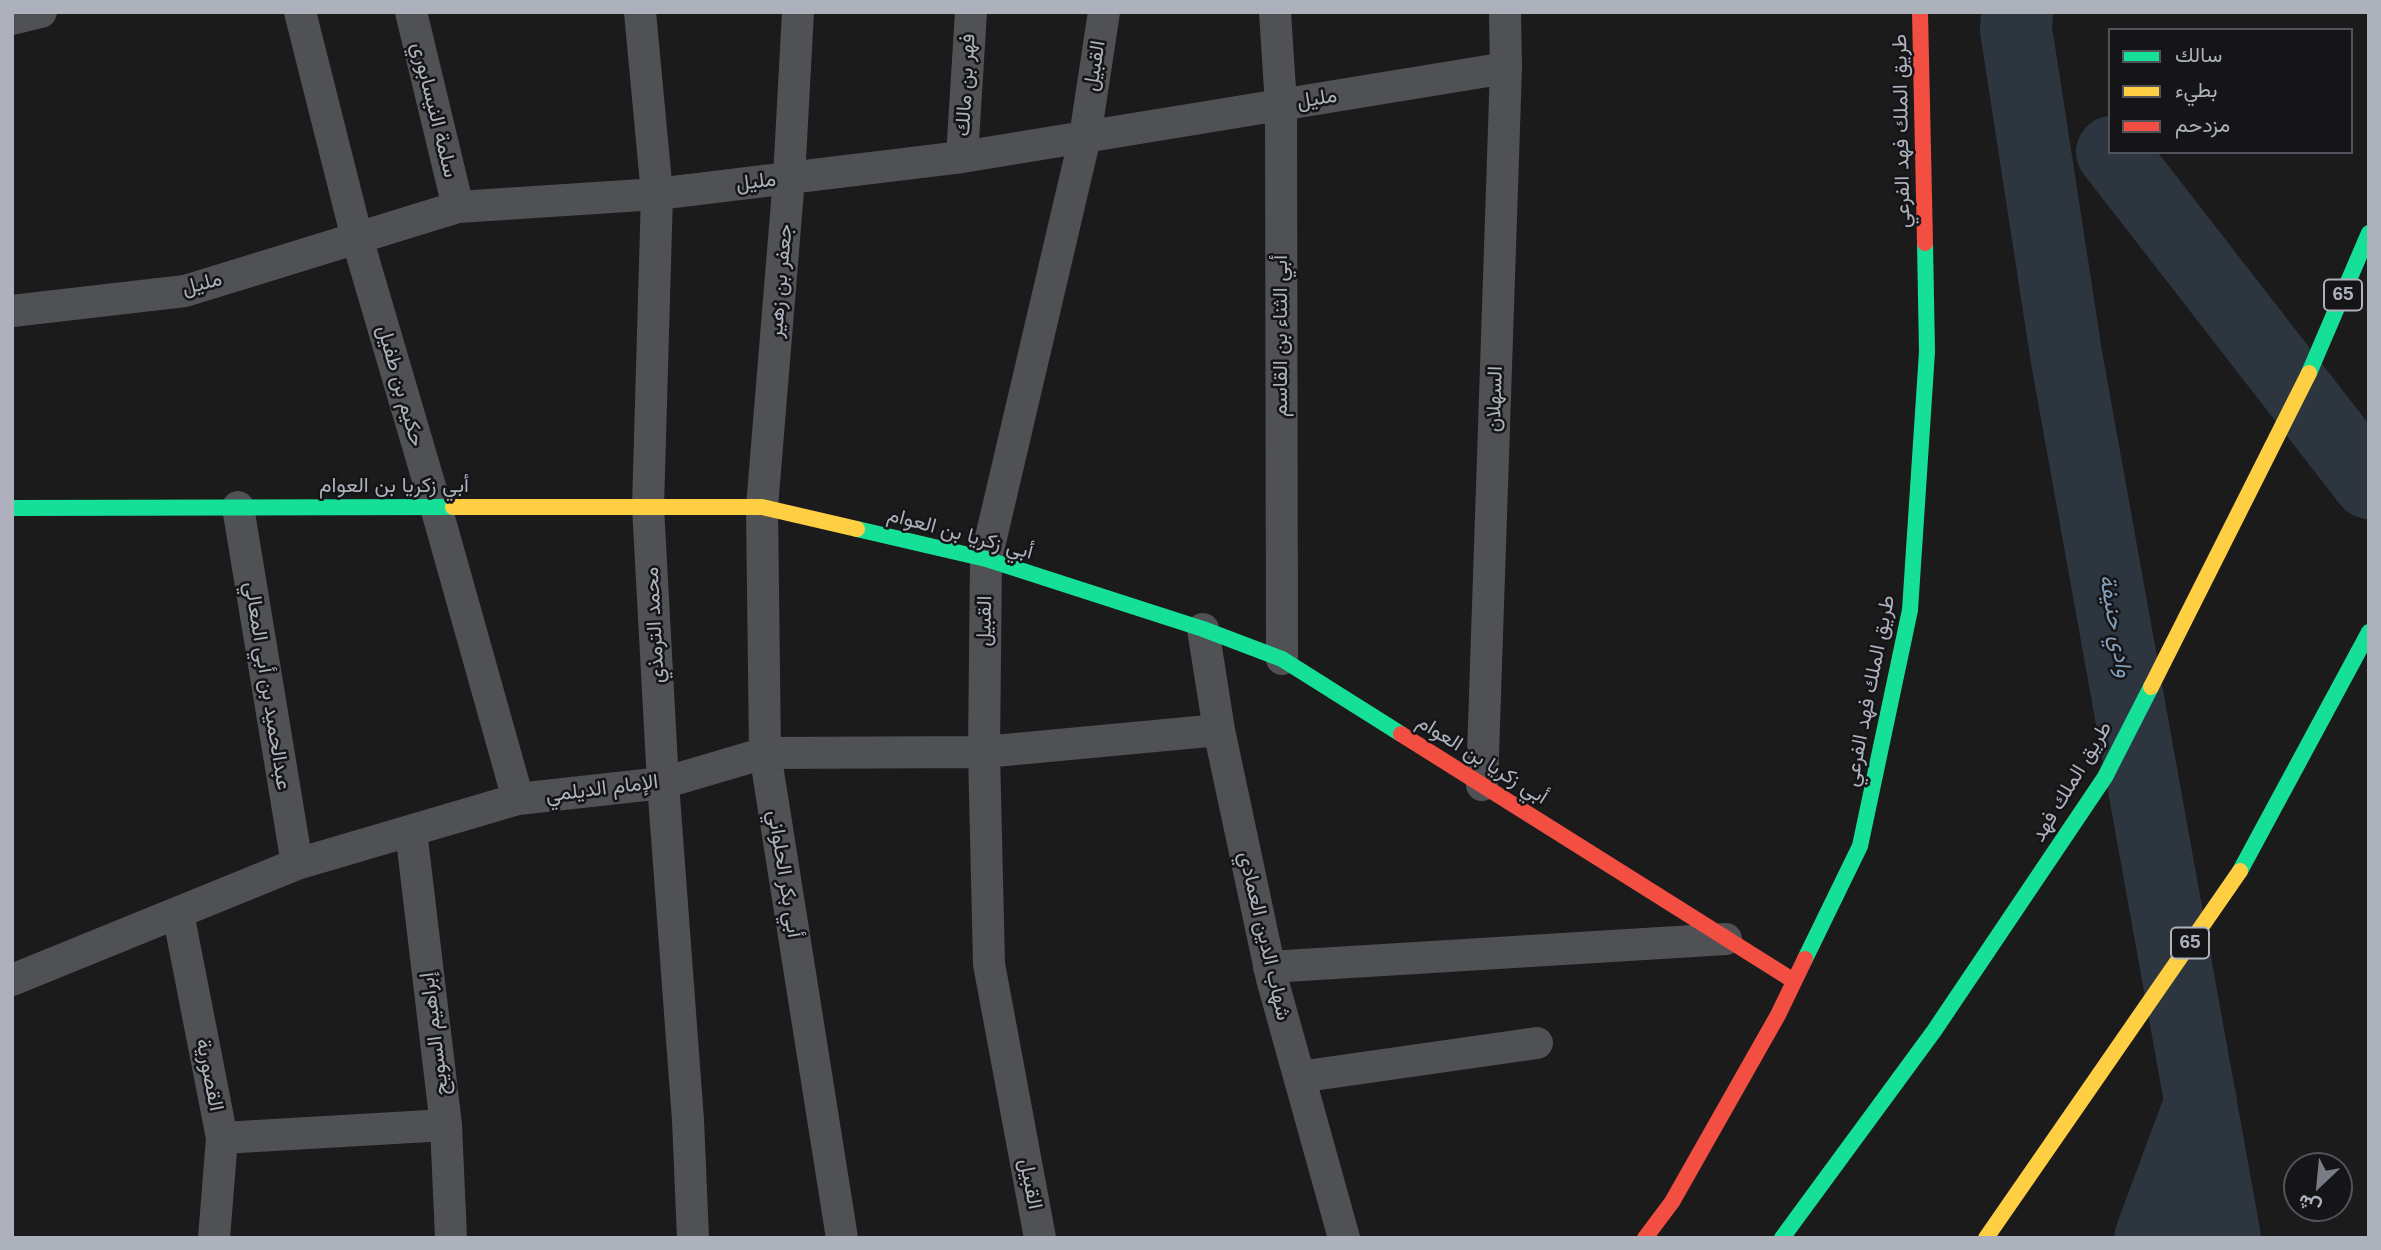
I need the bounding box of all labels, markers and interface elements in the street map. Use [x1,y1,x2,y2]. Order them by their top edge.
legend [2108,28,2353,154]
street label: فهر بن مالك [951,33,981,137]
street label: طريق الملك فهد الفرعي [1888,34,1916,228]
street label: القبيل [1079,39,1111,93]
street label: سلمة النيسابوري [405,40,463,180]
text: سالك [2175,43,2222,66]
text: بطيء [2175,78,2218,101]
street label: مليل [1295,83,1339,115]
text: مزدحم [2175,113,2230,136]
street label: مليل [734,167,778,197]
street label: جعفر بن زهير [763,223,799,339]
street label: أبي الثناء بن القاسم [1268,255,1294,417]
street label: مليل [179,267,225,301]
road number: 65 [2324,280,2362,310]
street label: حكيم بن طفيل [371,322,429,450]
street label: السهلان [1481,366,1509,432]
street label: أبي زكريا بن العوام [319,473,469,499]
street label: أبي زكريا بن العوام [884,502,1036,566]
street label: محمد الترمذي [639,566,671,684]
water label: وادي حنيفة [2092,572,2138,680]
street label: عبدالحميد بن أبي المعالي [238,580,296,792]
street label: طريق الملك فهد الفرعي [1839,593,1901,789]
street label: القبيل [972,595,998,647]
street label: أبي زكريا بن العوام [1412,710,1552,810]
street label: طريق الملك فهد [2026,717,2118,847]
street label: الإمام الديلمي [544,770,660,808]
street label: أبي بكر الحلواني [761,808,807,940]
street label: شهاب الدين العمادي [1232,849,1296,1023]
road number: 65 [2171,928,2209,959]
street label: إبراهيم السويح [415,971,455,1097]
street label: القصورية [190,1037,228,1113]
north arrow [2283,1152,2353,1222]
street label: القبيل [1013,1157,1047,1211]
text: ش [2295,1190,2324,1219]

